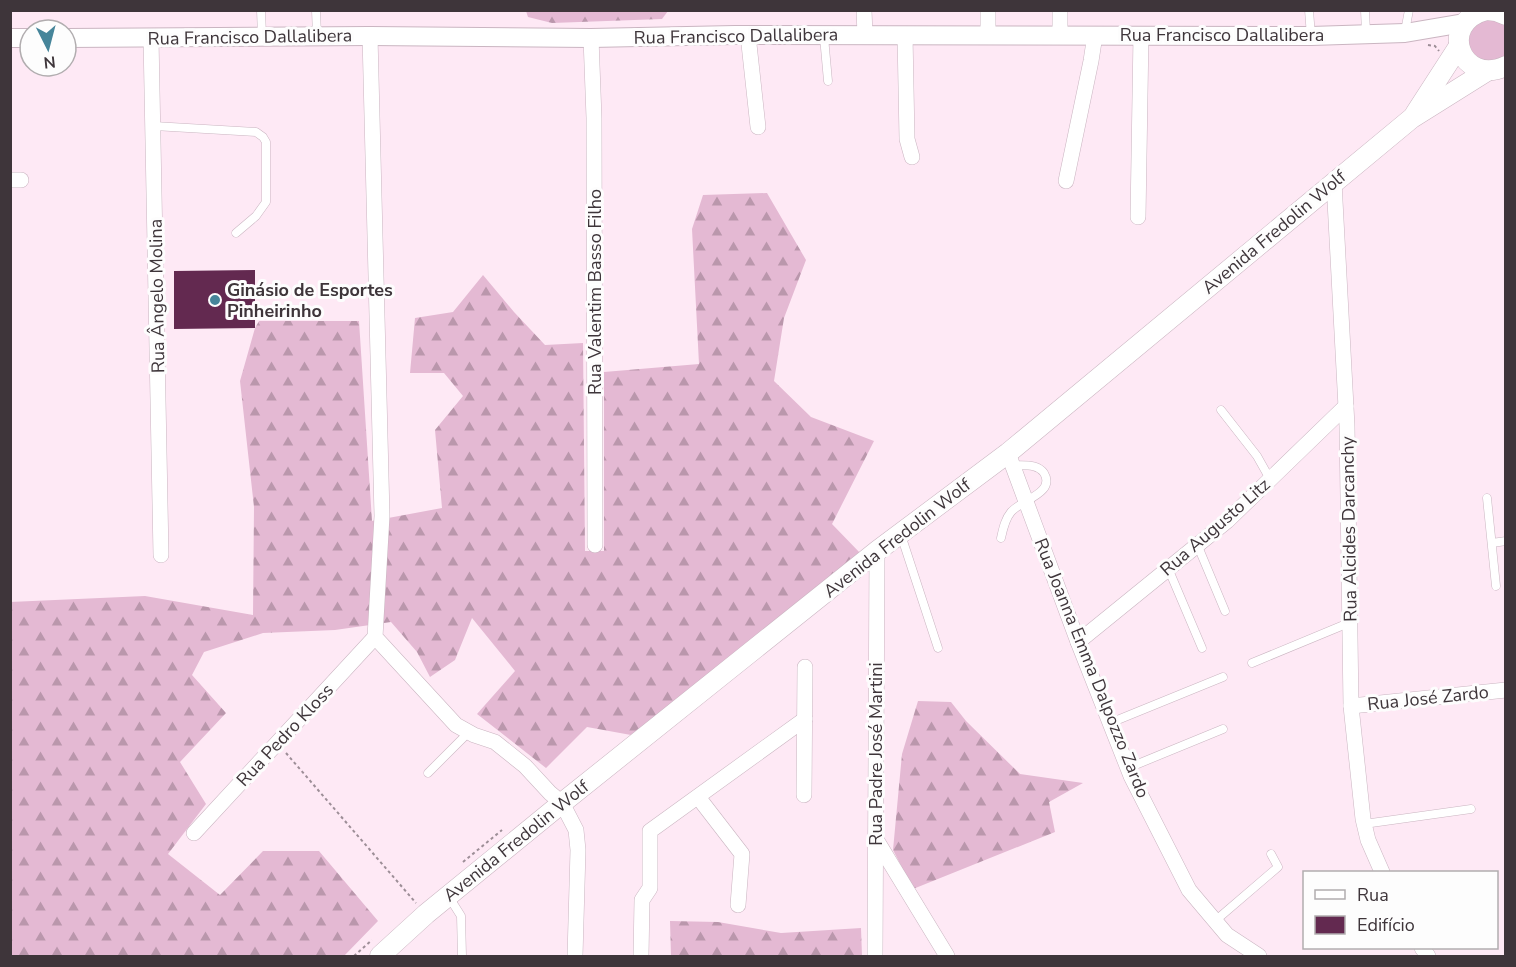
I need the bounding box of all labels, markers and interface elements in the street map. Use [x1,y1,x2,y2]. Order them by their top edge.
north arrow [18,18,78,78]
street label: Rua Francisco Dallalibera [633,22,839,50]
street label: Rua Francisco Dallalibera [147,23,353,51]
street label: Rua Francisco Dallalibera [1120,23,1324,47]
text: N [42,50,57,73]
street label: Avenida Fredolin Wolf [1197,164,1352,299]
street label: Rua Valentim Basso Filho [583,189,607,395]
street label: Rua Ângelo Molina [144,219,170,373]
place label: Ginásio de Esportes Pinheirinho [227,278,393,323]
marker: Ginásio de Esportes Pinheirinho [208,293,222,307]
street label: Rua Alcides Darcanchy [1335,435,1363,622]
street label: Avenida Fredolin Wolf [818,472,976,603]
street label: Rua Augusto Litz [1155,473,1275,581]
street label: Rua Joanna Emma Dalpozzo Zardo [1029,534,1155,802]
street label: Rua Padre José Martini [864,662,888,846]
street label: Rua Pedro Kloss [231,678,339,792]
street label: Rua José Zardo [1366,680,1490,716]
street label: Avenida Fredolin Wolf [438,774,595,907]
legend [1303,871,1498,949]
text: Rua [1357,883,1389,907]
text: Edifício [1357,913,1415,937]

